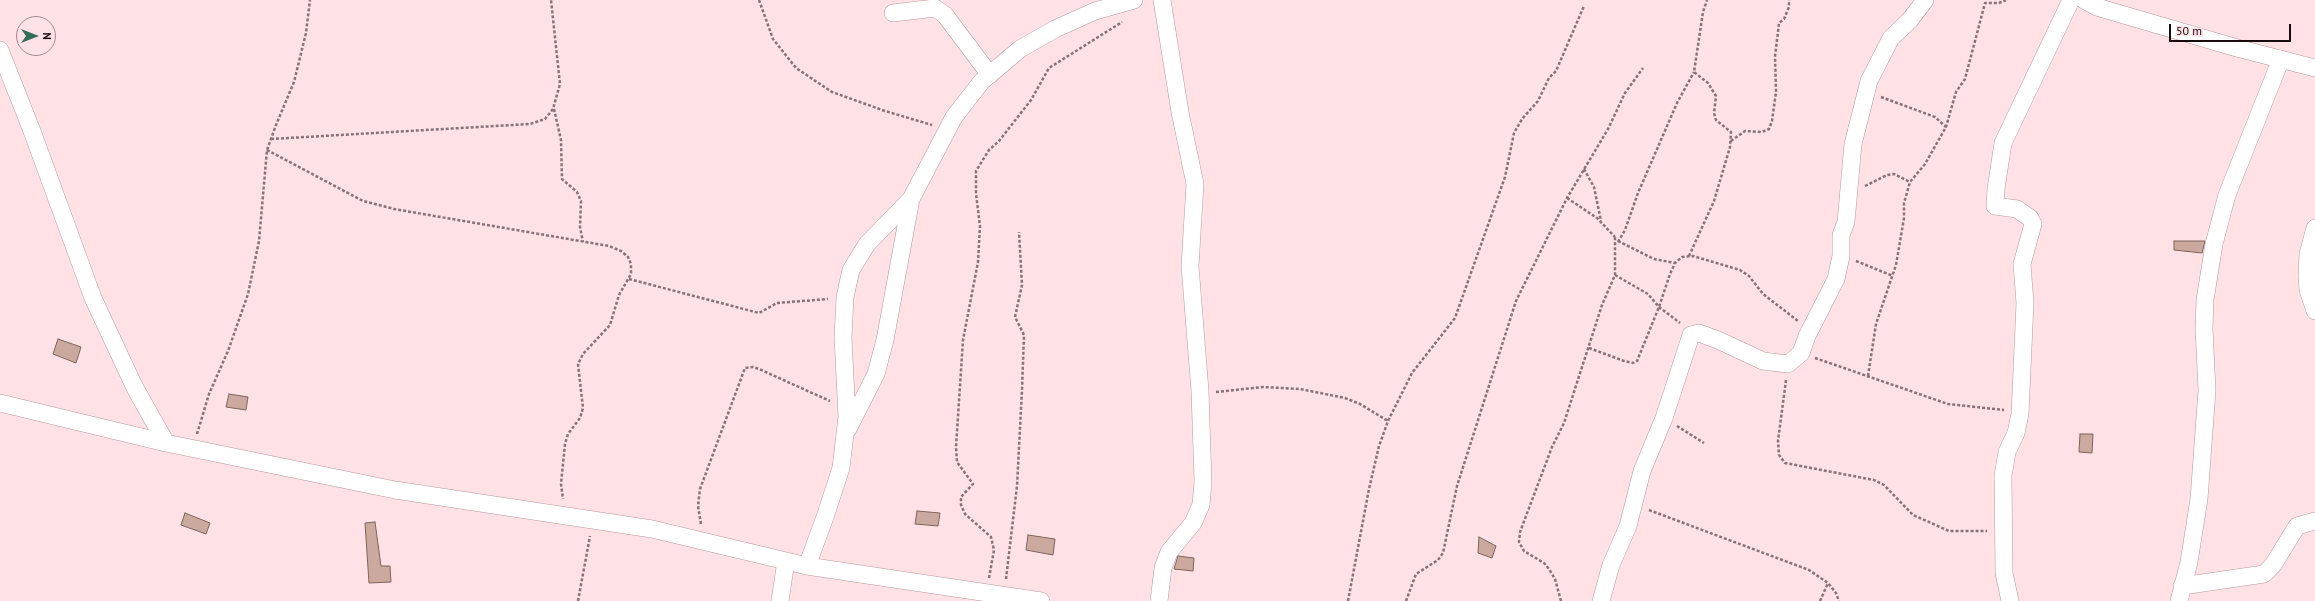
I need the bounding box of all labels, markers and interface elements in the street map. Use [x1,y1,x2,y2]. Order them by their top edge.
north arrow [16,16,56,56]
scale bar [2171,16,2293,42]
text: 50 m [2176,23,2202,38]
text: N [40,32,54,40]

